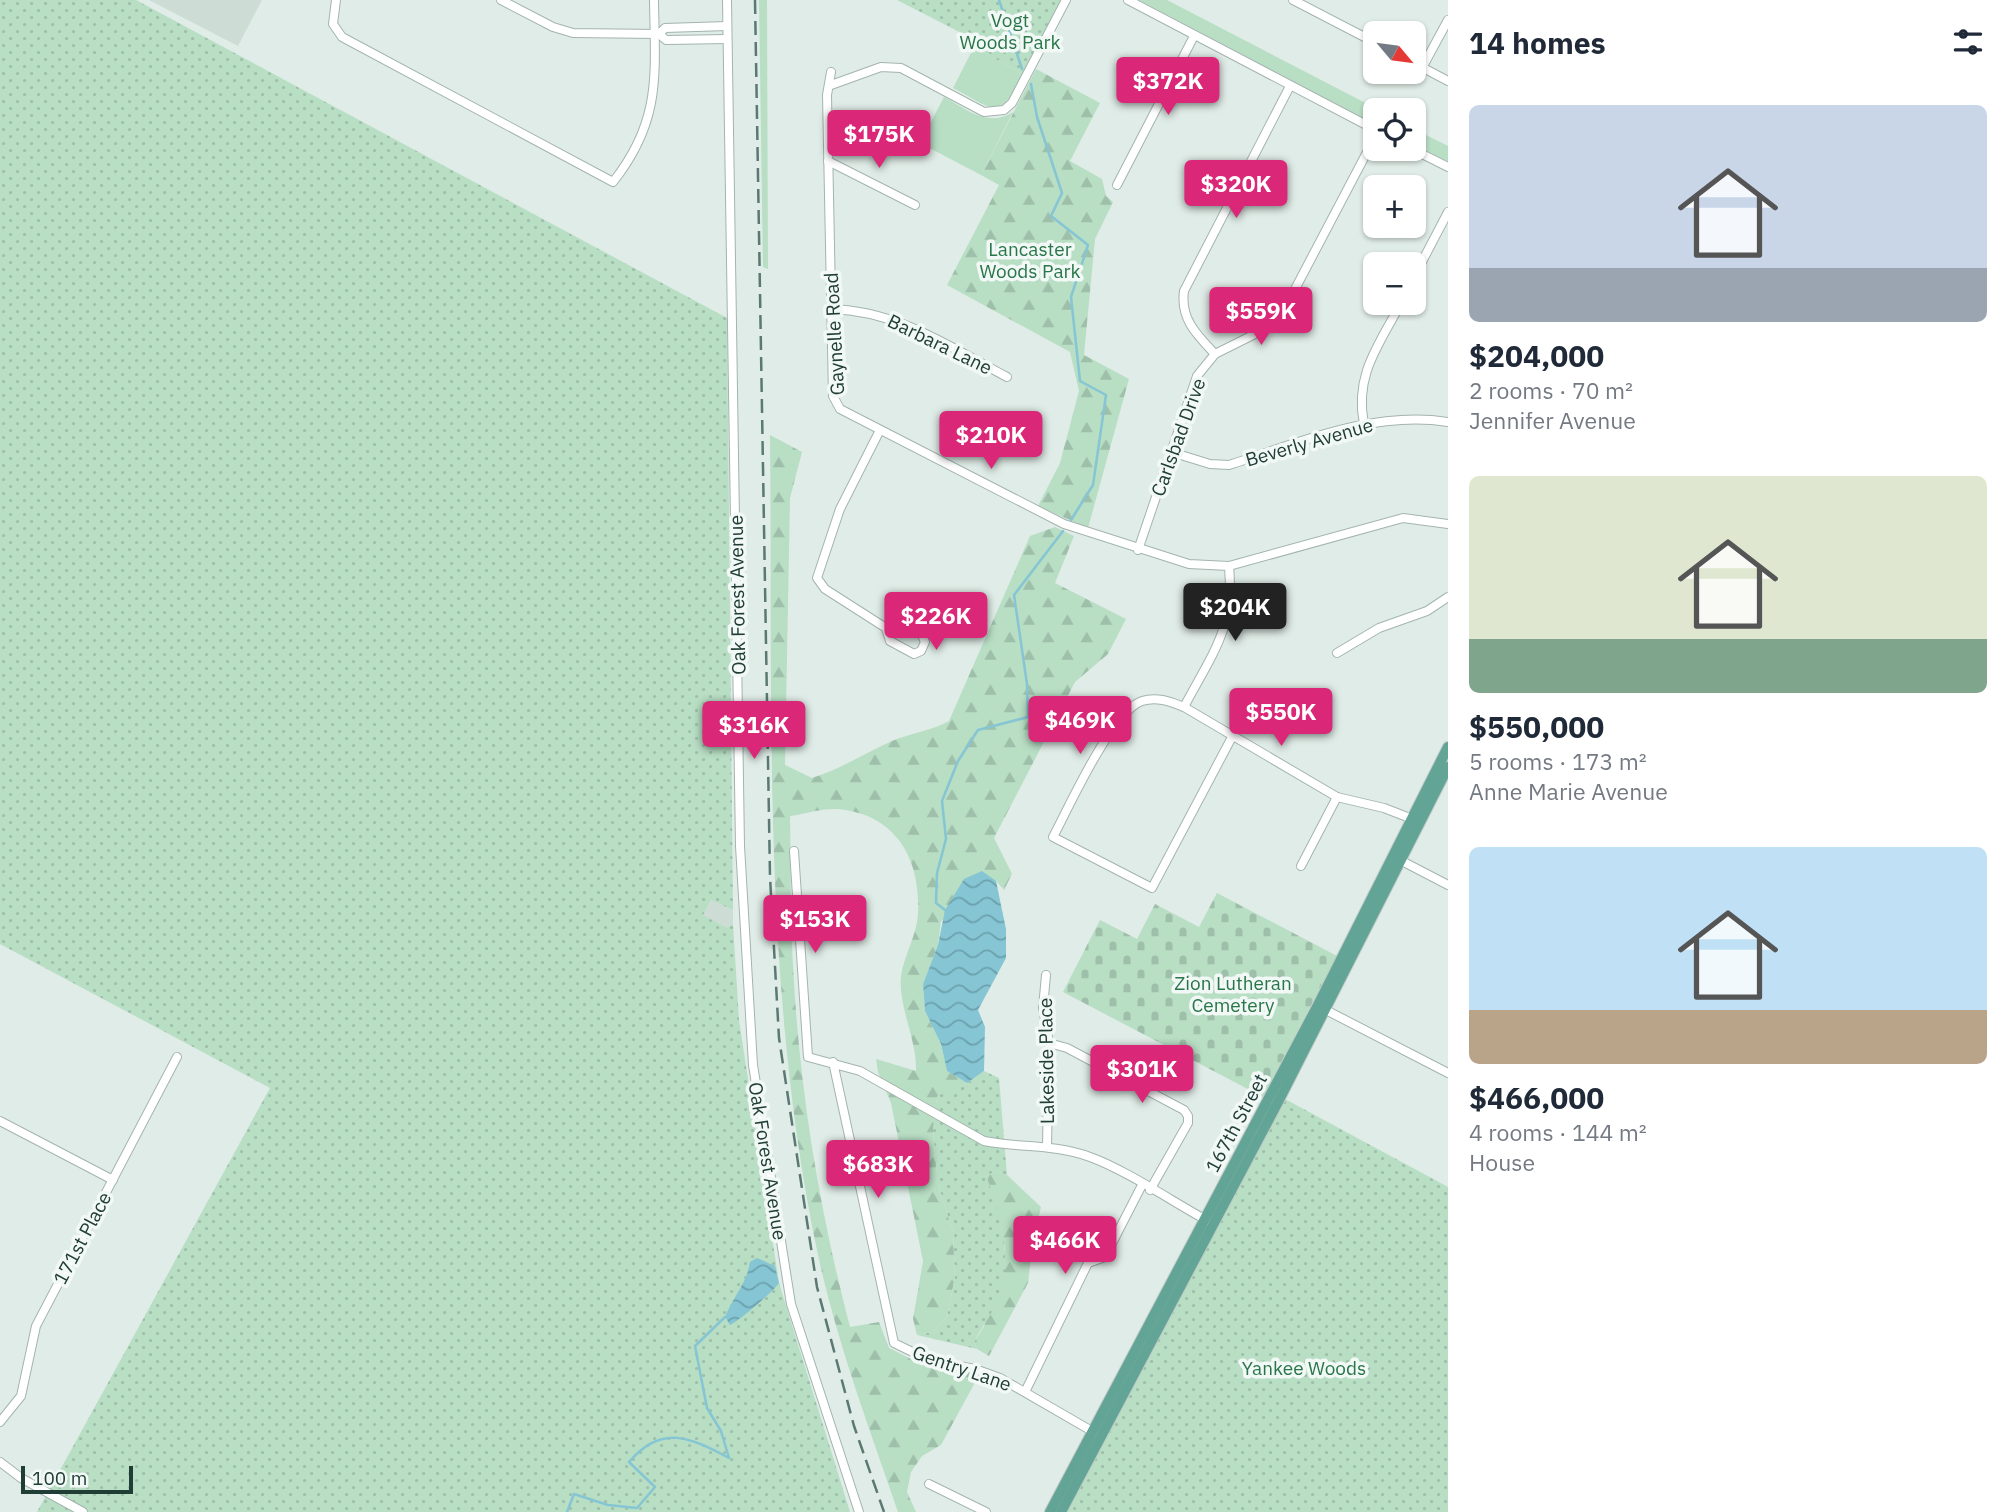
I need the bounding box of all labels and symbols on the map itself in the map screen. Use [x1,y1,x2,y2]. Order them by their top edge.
park label: Vogt Woods Park [959,8,1061,54]
north arrow [1363,21,1426,84]
pin: $372K [1119,58,1217,117]
pin: $175K [830,110,928,170]
pin: $320K [1187,160,1285,220]
park label: Lancaster Woods Park [979,237,1081,283]
street label: Gaynelle Road [819,272,849,396]
pin: $559K [1212,288,1310,347]
street label: Barbara Lane [884,308,996,380]
street label: Carlsbad Drive [1145,375,1211,499]
pin: $210K [942,412,1040,471]
street label: Beverly Avenue [1242,412,1376,472]
street label: Oak Forest Avenue [724,515,750,675]
pin: $204K [1186,584,1284,643]
pin: $226K [887,592,985,652]
pin: $550K [1232,688,1330,748]
pin: $469K [1031,696,1129,756]
pin: $316K [705,702,803,761]
pin: $153K [766,895,864,955]
park label: Zion Lutheran Cemetery [1174,971,1292,1017]
street label: Lakeside Place [1033,998,1059,1124]
pin: $301K [1093,1046,1191,1105]
street label: 167th Street [1200,1070,1272,1176]
street label: Oak Forest Avenue [744,1080,792,1242]
pin: $683K [829,1140,927,1200]
street label: 171st Place [48,1188,116,1288]
pin: $466K [1016,1216,1114,1276]
street label: Gentry Lane [909,1340,1015,1396]
park label: Yankee Woods [1242,1356,1366,1380]
scale bar [21,1463,133,1495]

